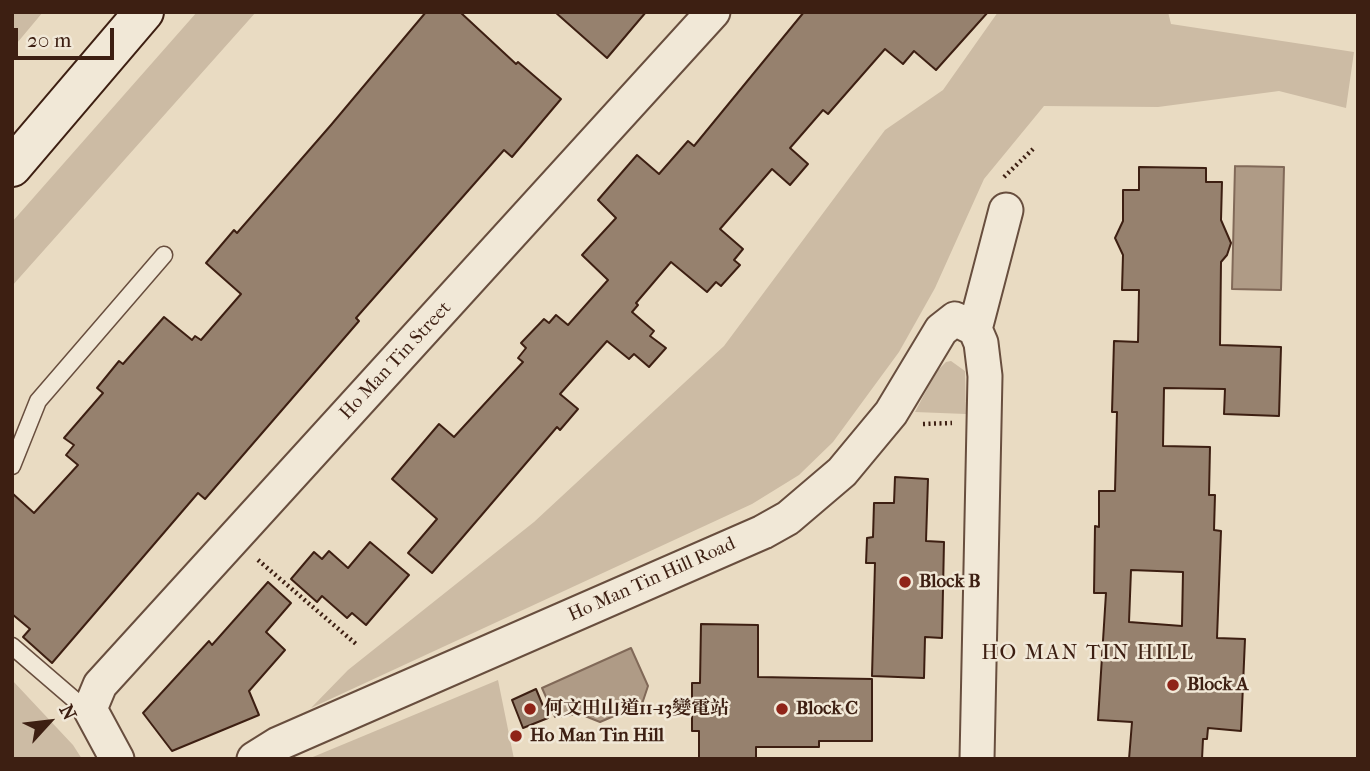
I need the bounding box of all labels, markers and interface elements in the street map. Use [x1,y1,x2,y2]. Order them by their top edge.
scale bar [18,14,117,58]
text: 20 m [27,28,71,52]
street label: Ho Man Tin Street [335,297,457,425]
street label: Ho Man Tin Hill Road [565,533,739,627]
place label: Block B [919,571,981,593]
marker: Block B [897,574,913,590]
district label: HO MAN TIN HILL [983,641,1193,667]
place label: Block A [1187,674,1249,696]
marker: Block A [1165,677,1181,693]
north arrow [14,687,84,757]
place label: 何文田山道11-13變電站 [544,698,729,720]
place label: Block C [796,698,858,720]
text: N [55,701,81,724]
marker: 何文田山道11-13變電站 [522,701,538,717]
marker: Block C [774,701,790,717]
place label: Ho Man Tin Hill [530,725,664,747]
marker: Ho Man Tin Hill [508,728,524,744]

